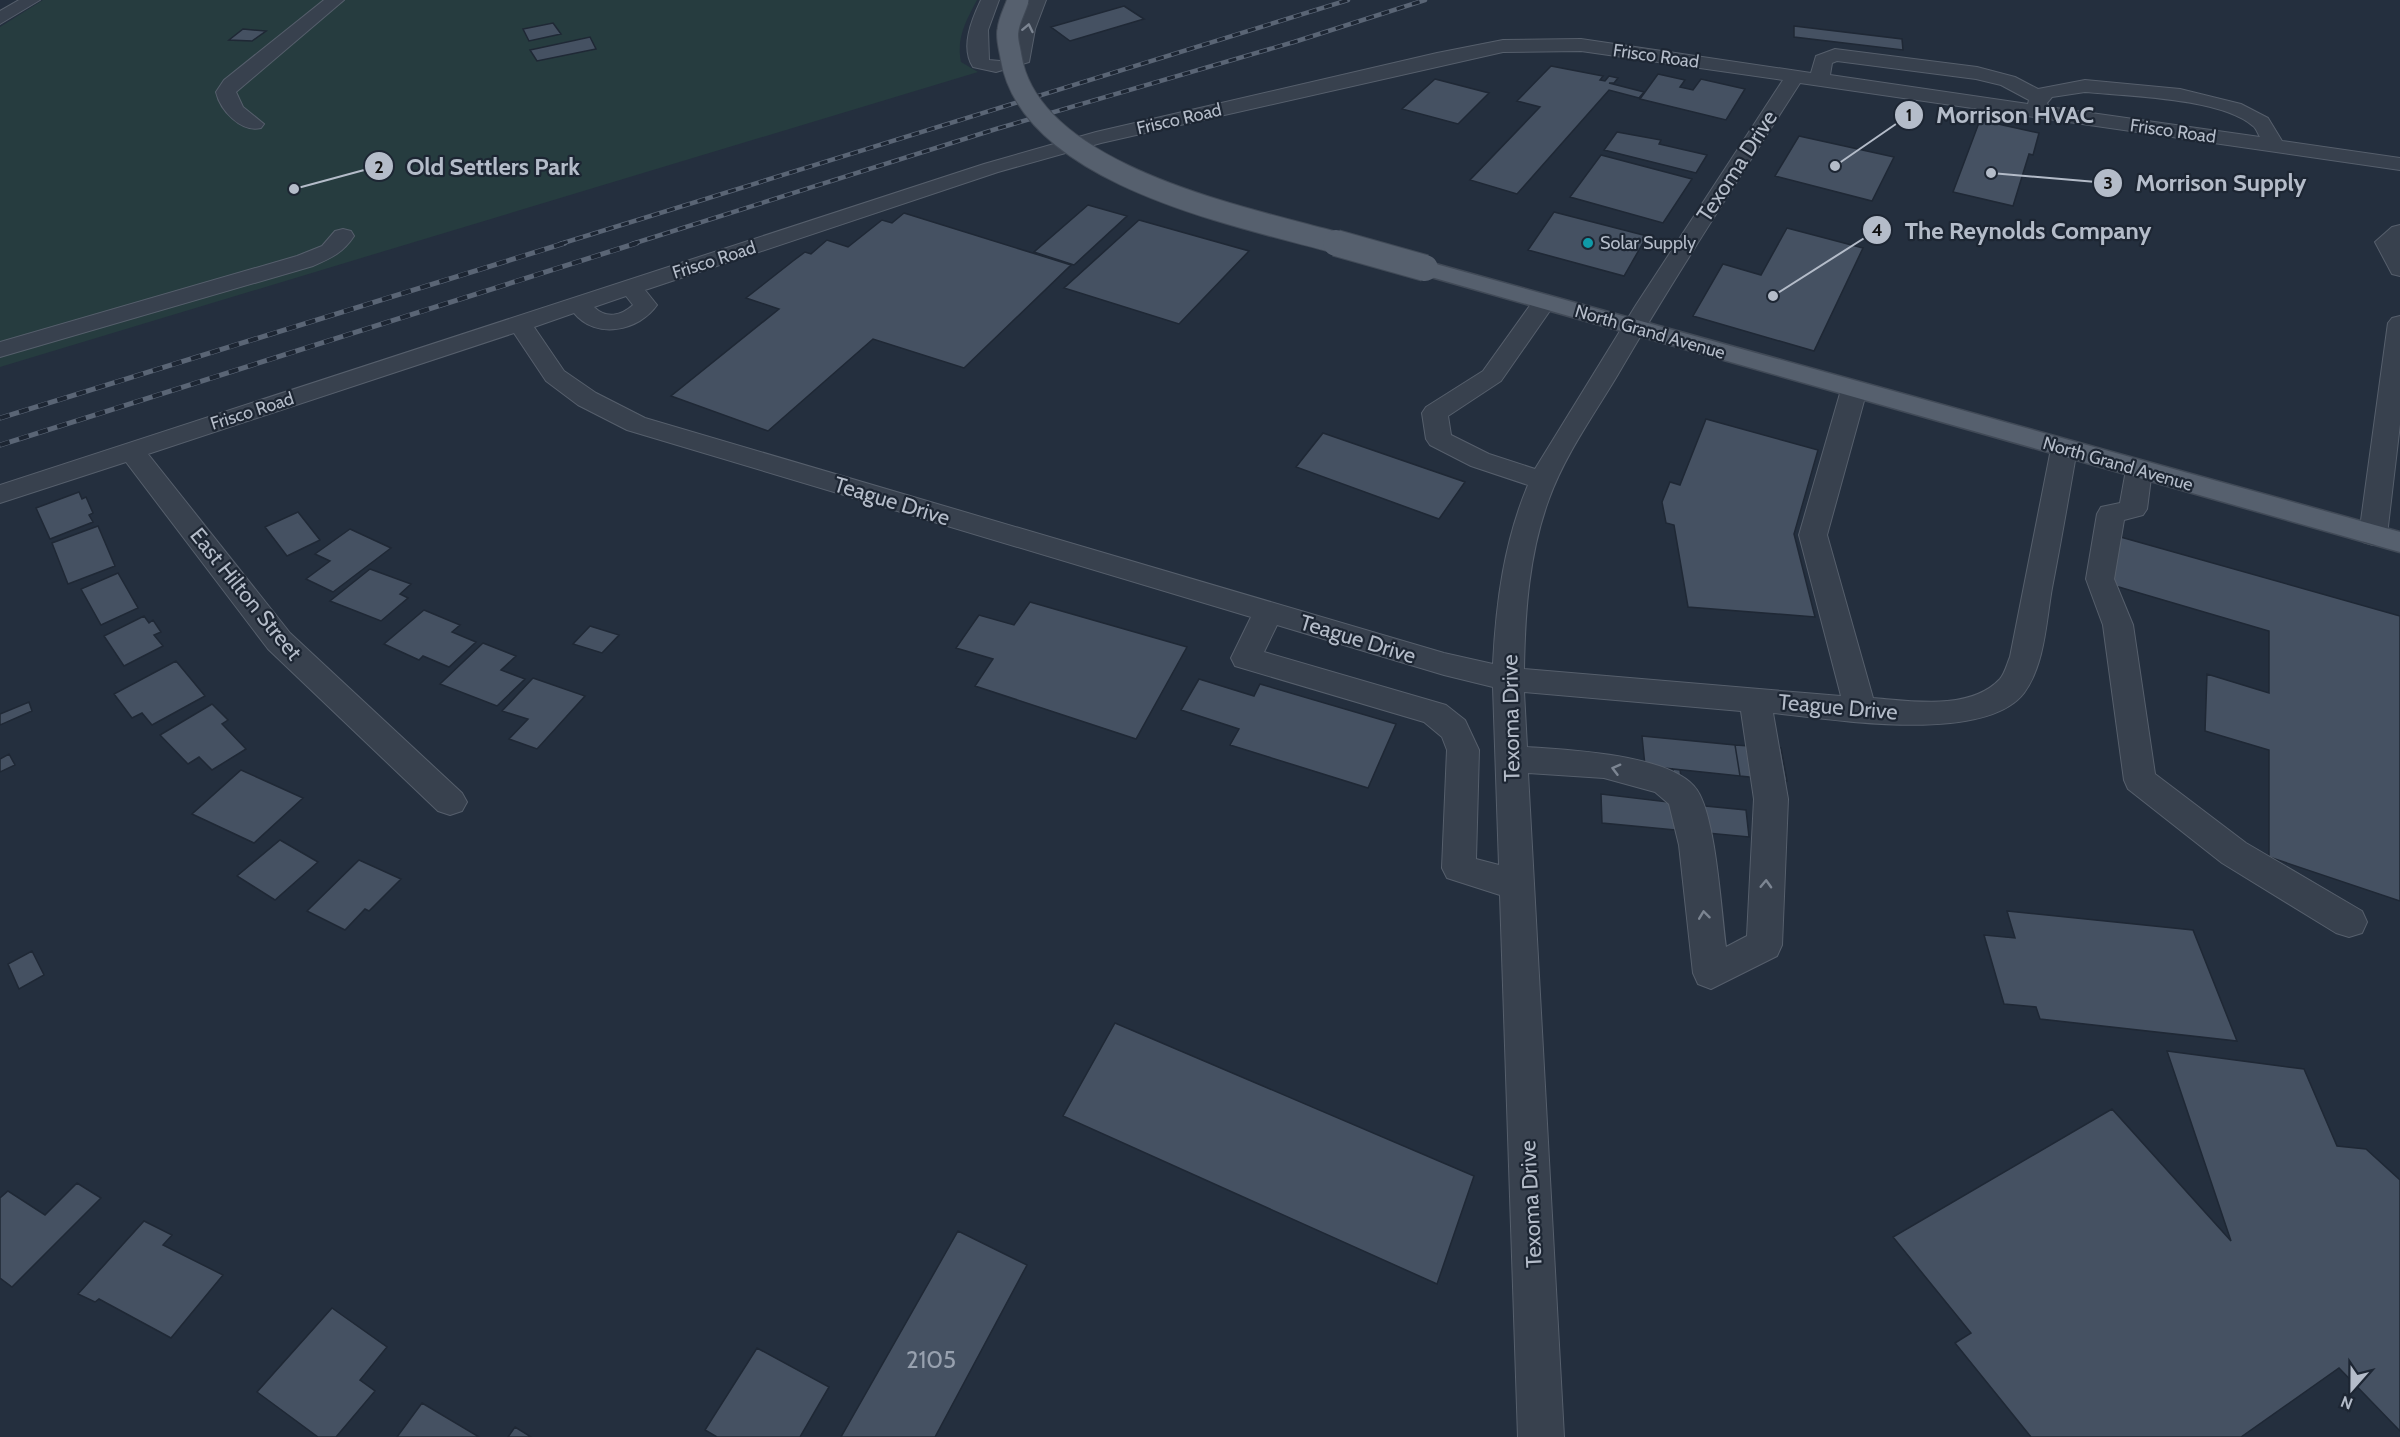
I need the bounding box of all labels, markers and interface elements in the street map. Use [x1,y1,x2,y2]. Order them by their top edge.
one-way arrow [1021,23,1034,33]
street label: Frisco Road [1612,39,1700,73]
callout: Morrison HVAC [1894,94,2106,136]
street label: Frisco Road [1134,99,1224,139]
text: Morrison HVAC [1936,100,2094,129]
text: 1 [1906,104,1912,126]
street label: Texoma Drive [1691,105,1783,227]
street label: Frisco Road [2129,114,2217,148]
callout: Old Settlers Park [364,145,591,187]
text: Old Settlers Park [406,152,580,181]
text: 2 [374,156,384,178]
callout: Morrison Supply [2093,162,2318,204]
text: Morrison Supply [2135,168,2307,197]
text: 3 [2103,172,2113,194]
callout: The Reynolds Company [1862,209,2163,251]
text: The Reynolds Company [1905,216,2151,245]
text: 4 [1871,219,1883,241]
place label: Solar Supply [1600,232,1696,254]
street label: Frisco Road [669,236,759,284]
marker: Solar Supply [1581,236,1595,250]
street label: North Grand Avenue [1572,300,1728,364]
street label: Frisco Road [207,387,297,435]
street label: North Grand Avenue [2040,432,2196,496]
street label: Teague Drive [831,471,953,531]
street label: East Hilton Street [184,522,308,666]
street label: Teague Drive [1297,609,1419,669]
street label: Texoma Drive [1496,654,1526,782]
street label: Teague Drive [1777,688,1899,726]
one-way arrow [1612,763,1622,776]
one-way arrow [1760,879,1772,888]
one-way arrow [1698,911,1711,920]
street label: Texoma Drive [1514,1140,1548,1268]
house number: 2105 [906,1345,956,1374]
north arrow [2322,1359,2382,1419]
text: N [2338,1392,2355,1413]

